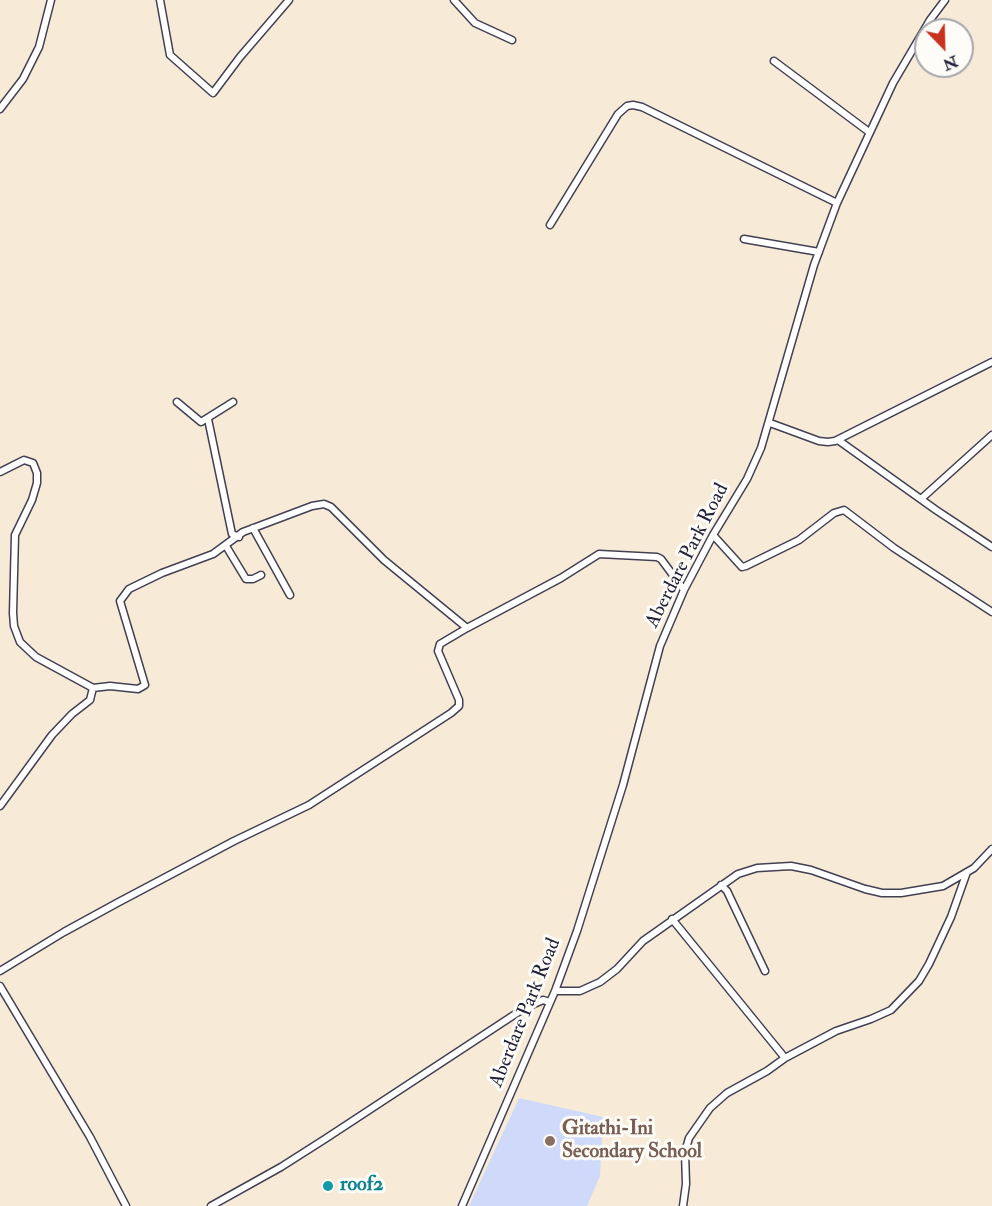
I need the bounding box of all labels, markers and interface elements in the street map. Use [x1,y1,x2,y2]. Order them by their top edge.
north arrow [914,18,974,78]
text: N [940,51,961,75]
street label: Aberdare Park Road [641,480,735,632]
street label: Aberdare Park Road [485,935,567,1091]
place label: Gitathi-Ini Secondary School [562,1118,702,1165]
marker: Gitathi-Ini Secondary School [543,1134,557,1148]
place label: roof2 [340,1174,383,1198]
marker: roof2 [321,1179,335,1193]

